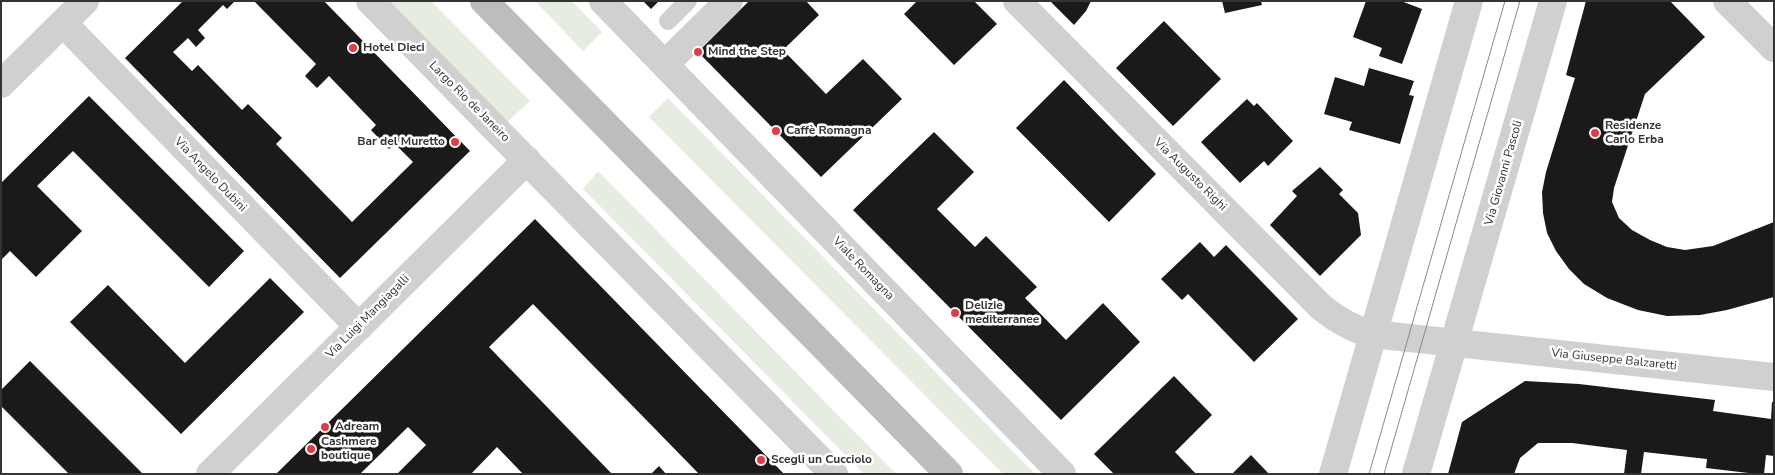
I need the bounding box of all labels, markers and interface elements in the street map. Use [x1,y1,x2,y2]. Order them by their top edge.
place label: Hotel Dieci [363,41,425,55]
marker: Hotel Dieci [347,42,359,54]
place label: Mind the Step [708,45,786,59]
marker: Mind the Step [692,46,704,58]
street label: Largo Rio de Janeiro [426,59,512,145]
street label: Via Giovanni Pascoli [1482,119,1526,227]
place label: Residenze Carlo Erba [1605,119,1664,147]
place label: Caffè Romagna [786,124,871,138]
marker: Caffè Romagna [770,125,782,137]
marker: Residenze Carlo Erba [1589,127,1601,139]
street label: Via Angelo Dubini [171,135,249,215]
place label: Bar del Muretto [357,135,445,149]
marker: Bar del Muretto [449,136,461,148]
street label: Via Augusto Righi [1151,136,1229,214]
street label: Viale Romagna [829,235,897,303]
street label: Via Luigi Mangiagalli [323,272,413,362]
place label: Delizie mediterranee [965,299,1039,327]
marker: Delizie mediterranee [949,307,961,319]
street label: Via Giuseppe Balzaretti [1551,346,1677,374]
place label: Adream [335,420,379,434]
marker: Adream [319,421,331,433]
place label: Cashmere boutique [321,435,377,463]
marker: Cashmere boutique [305,443,317,455]
place label: Scegli un Cucciolo [771,453,872,467]
marker: Scegli un Cucciolo [755,454,767,466]

